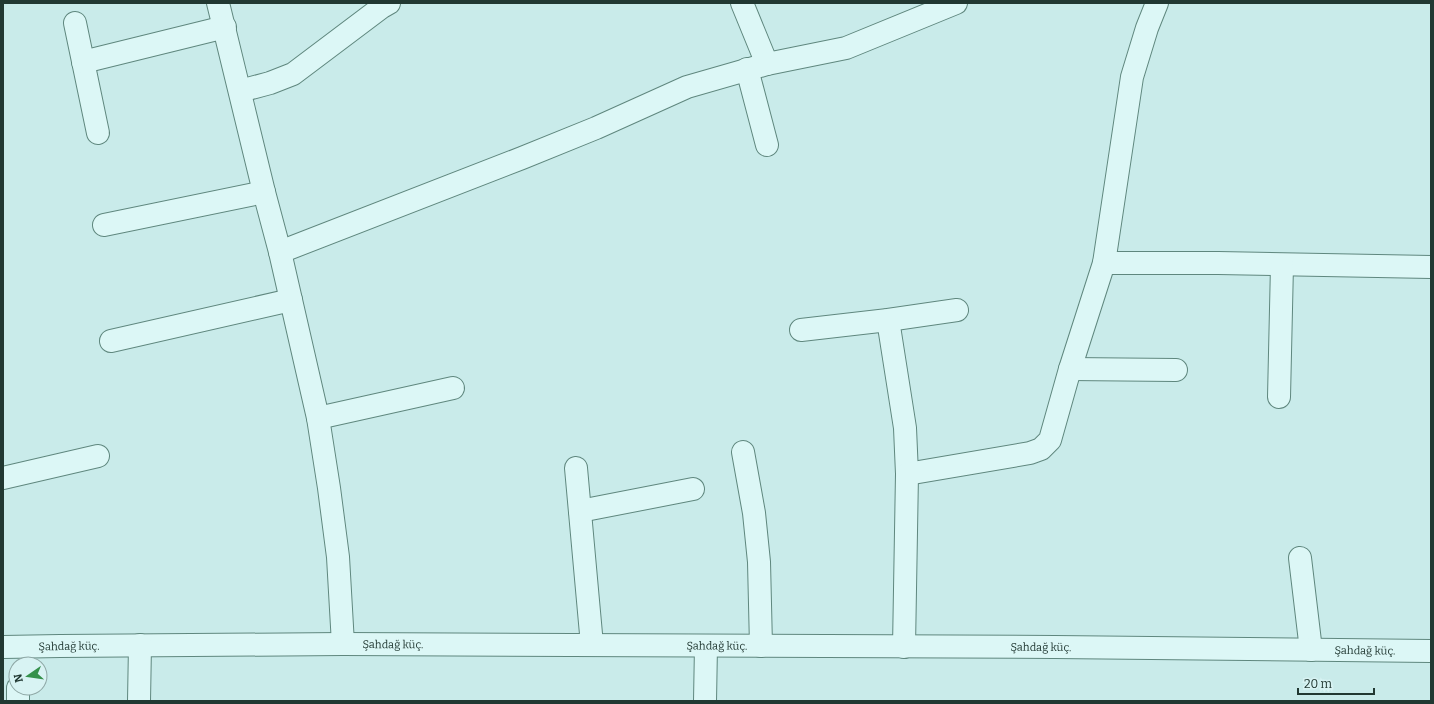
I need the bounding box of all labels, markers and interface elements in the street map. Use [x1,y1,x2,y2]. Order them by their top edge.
street label: Şahdağ küç. [363,638,423,651]
street label: Şahdağ küç. [38,639,99,653]
street label: Şahdağ küç. [687,639,747,652]
street label: Şahdağ küç. [1010,640,1071,654]
street label: Şahdağ küç. [1334,643,1395,657]
north arrow [8,656,48,696]
scale bar [1298,670,1374,696]
text: N [11,672,26,684]
text: 20 m [1304,677,1333,691]

